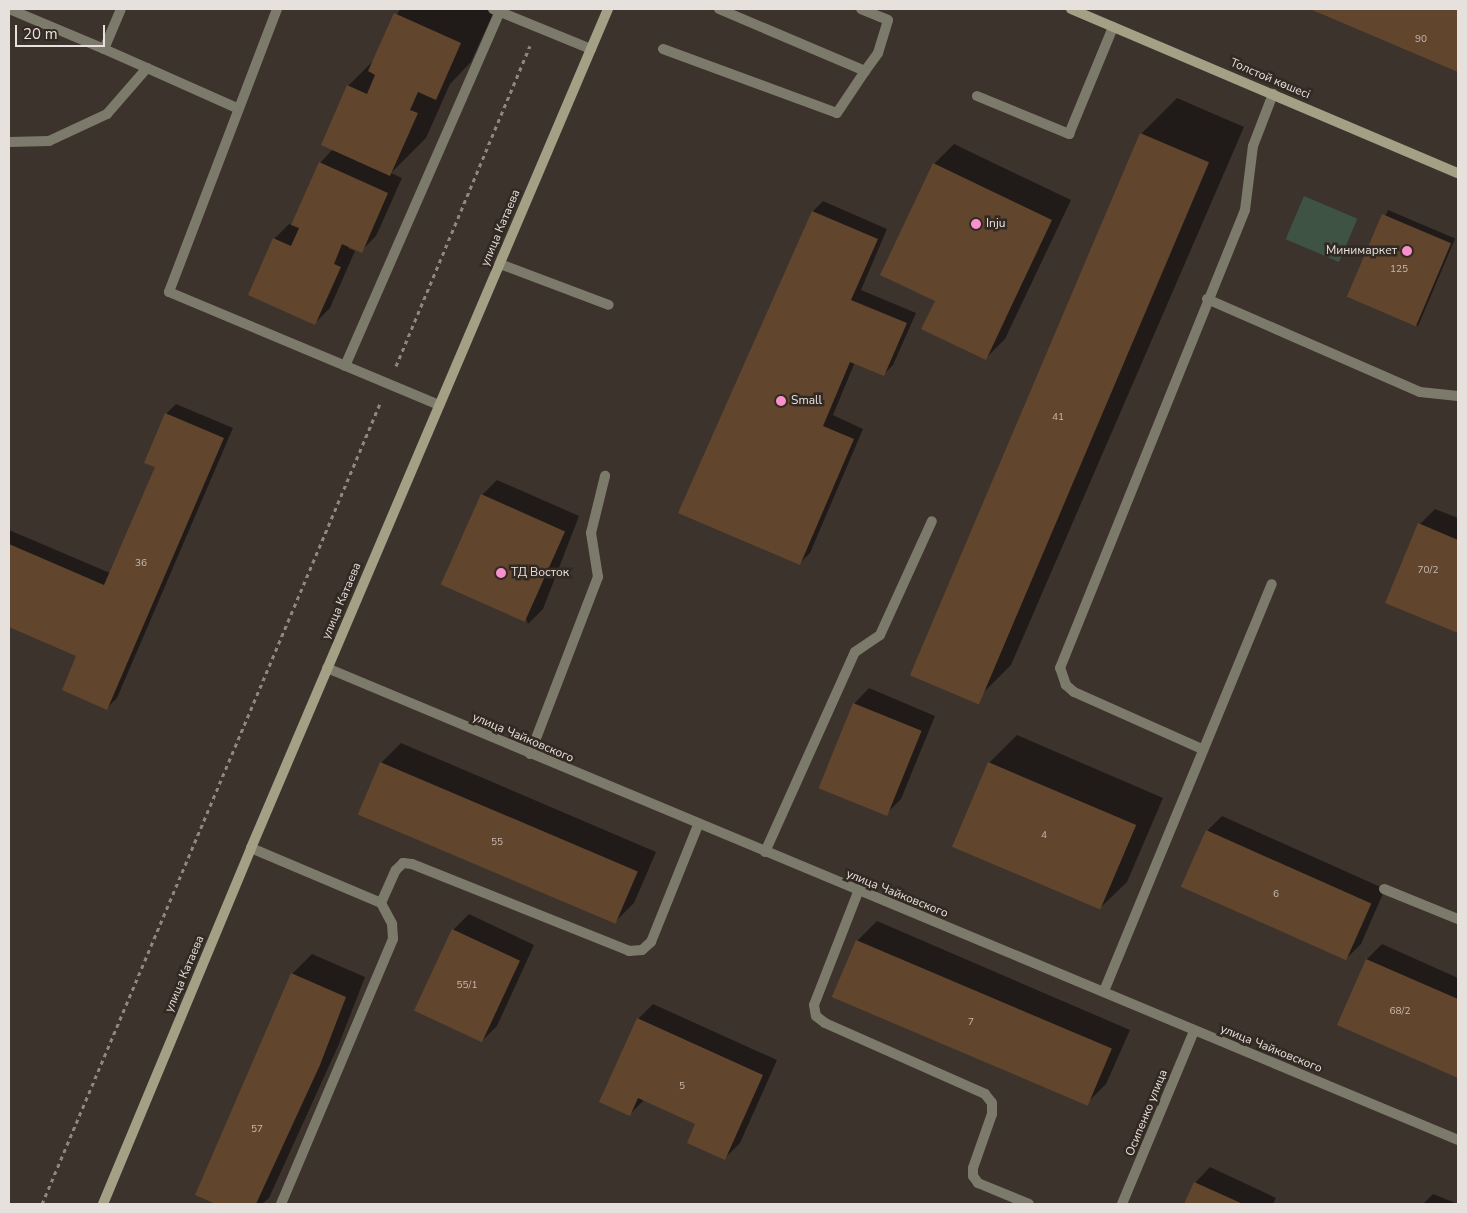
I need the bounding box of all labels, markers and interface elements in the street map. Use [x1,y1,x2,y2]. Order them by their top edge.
scale bar [18,15,108,47]
text: 20 m [23,24,58,44]
house number: 90 [1415,34,1427,46]
street label: Толстой көшесі [1228,56,1312,102]
street label: улица Катаева [478,187,524,269]
place label: Inju [986,217,1005,231]
marker: Inju [970,218,982,230]
place label: Минимаркет [1326,244,1397,258]
marker: Минимаркет [1401,245,1413,257]
house number: 125 [1390,264,1408,276]
place label: Small [791,394,822,408]
marker: Small [775,395,787,407]
house number: 41 [1052,412,1064,424]
house number: 36 [135,558,147,570]
street label: улица Катаева [319,560,365,642]
house number: 70/2 [1418,565,1438,577]
place label: ТД Восток [511,566,569,580]
marker: ТД Восток [495,567,507,579]
street label: улица Чайковского [470,710,576,766]
house number: 4 [1041,830,1047,842]
house number: 55 [491,837,503,849]
street label: улица Чайковского [844,867,950,921]
house number: 6 [1273,889,1279,901]
street label: улица Катаева [162,933,208,1015]
house number: 55/1 [457,980,477,992]
house number: 68/2 [1390,1006,1410,1018]
house number: 7 [968,1017,974,1029]
street label: улица Чайковского [1218,1022,1324,1076]
street label: Осипенко улица [1123,1068,1171,1158]
house number: 5 [679,1081,685,1093]
house number: 57 [251,1124,263,1136]

